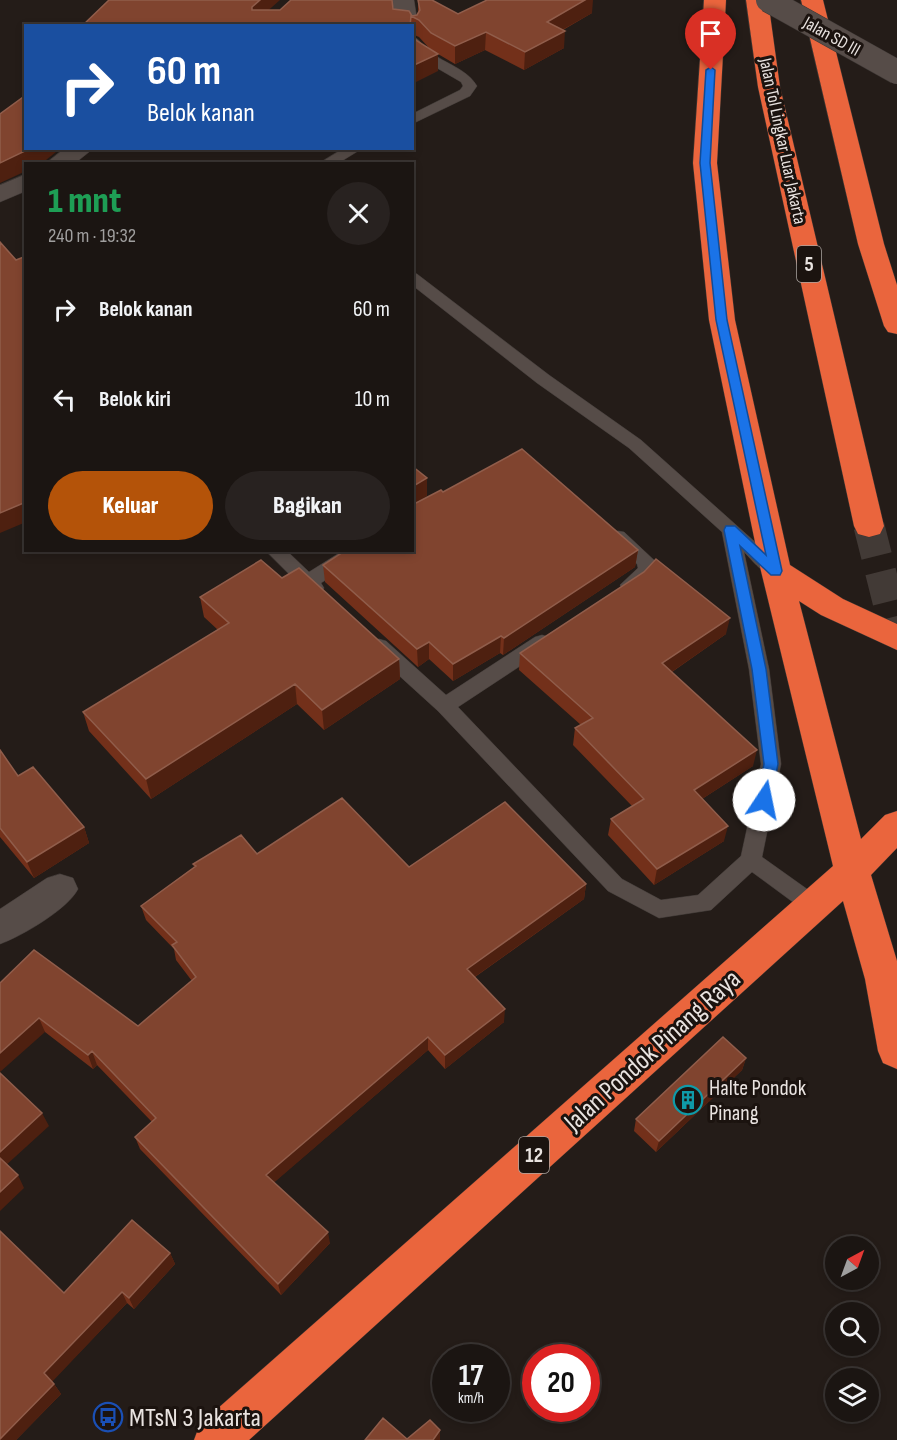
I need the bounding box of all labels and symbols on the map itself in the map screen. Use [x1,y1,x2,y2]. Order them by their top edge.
pin [685,8,736,70]
street label: Jalan SD III [799,12,864,61]
street label: Jalan Tol Lingkar Luar Jakarta [754,55,810,226]
road number: 5 [797,246,821,282]
position arrow [732,768,796,832]
street label: Jalan Pondok Pinang Raya [557,963,747,1139]
place label: Halte Pondok Pinang [709,1075,807,1127]
building icon: Halte Pondok Pinang [672,1084,704,1116]
road number: 12 [519,1137,549,1173]
north arrow [825,1236,879,1290]
speed limit sign: 20 [522,1344,600,1422]
bus stop icon: MTsN 3 Jakarta [92,1401,124,1433]
place label: MTsN 3 Jakarta [129,1402,261,1434]

